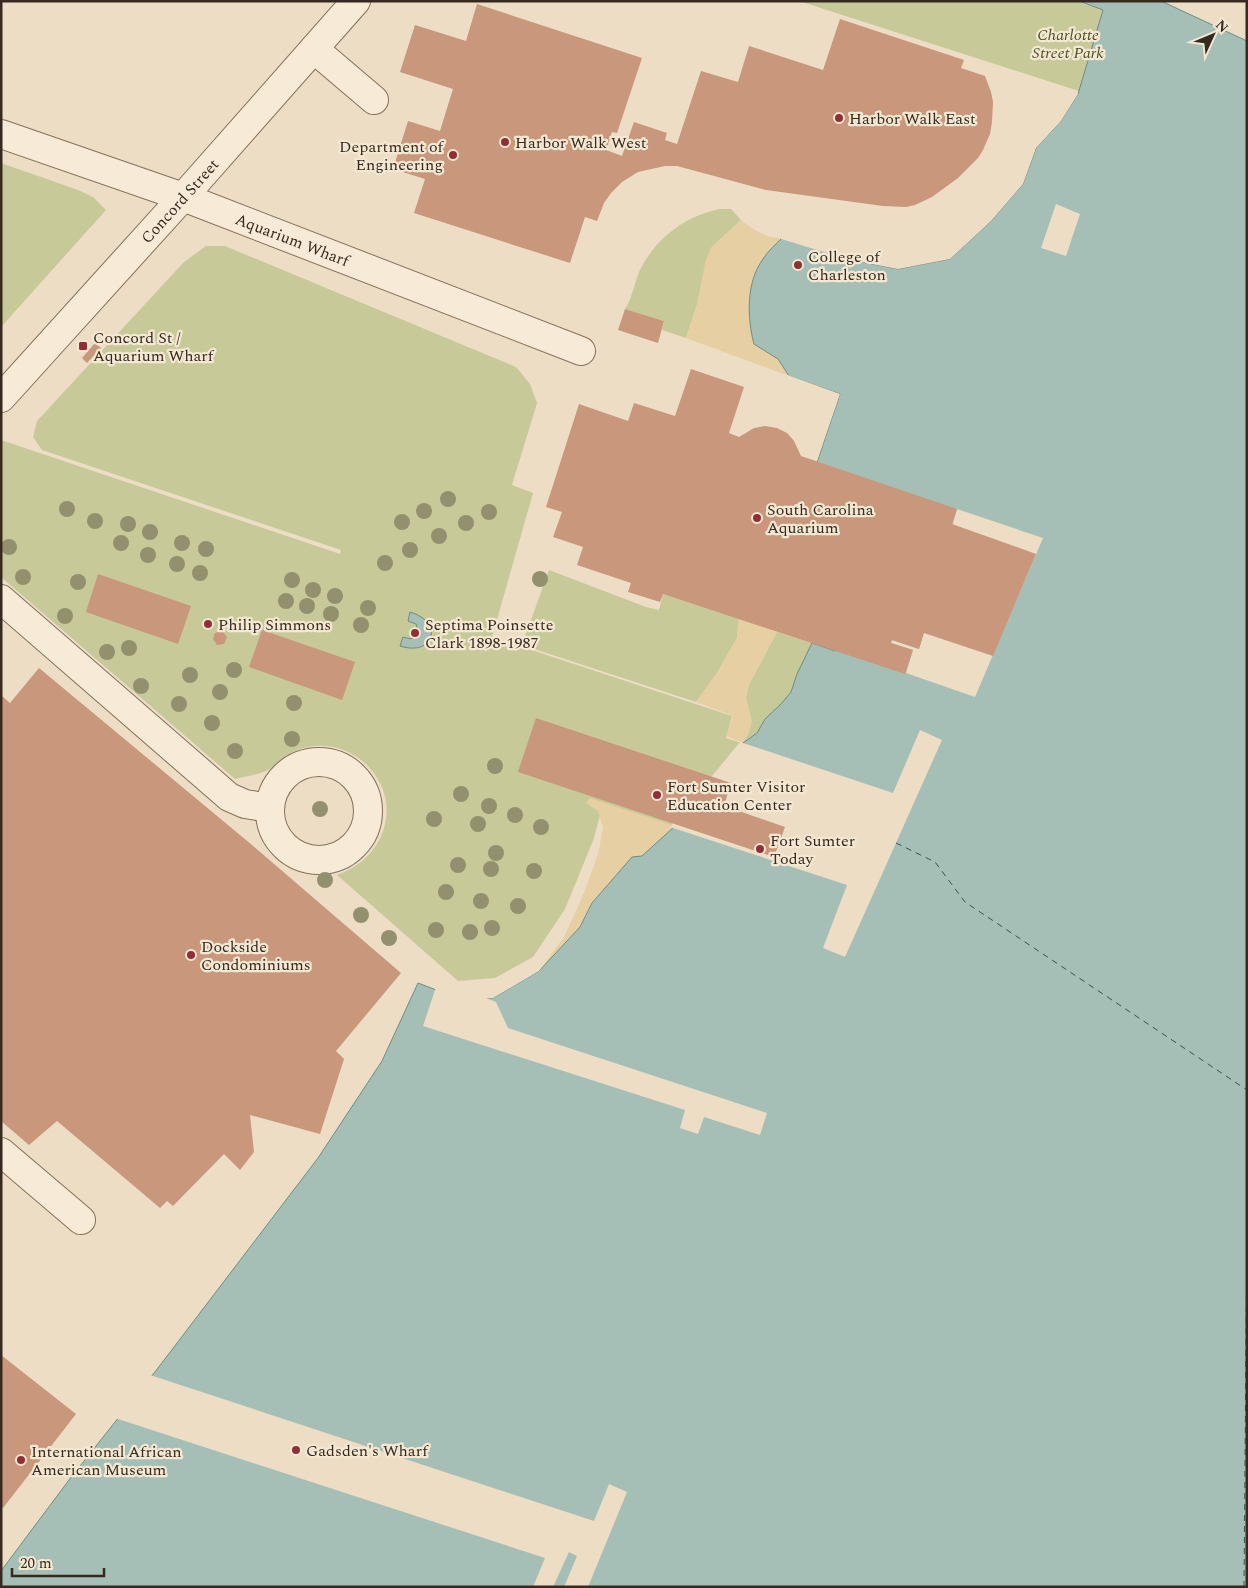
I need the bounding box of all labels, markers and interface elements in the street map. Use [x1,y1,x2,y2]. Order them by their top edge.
north arrow [1188,10,1238,60]
text: N [1210,15,1234,38]
park label: Charlotte Street Park [1032,23,1104,65]
place label: Harbor Walk East [849,107,976,131]
marker: Harbor Walk East [833,112,845,124]
place label: Harbor Walk West [515,131,647,155]
place label: Department of Engineering [339,135,445,177]
marker: Harbor Walk West [499,136,511,148]
marker: Department of Engineering [447,149,459,161]
street label: Concord Street [135,153,225,249]
street label: Aquarium Wharf [232,207,354,274]
place label: College of Charleston [808,245,886,287]
marker: College of Charleston [792,259,804,271]
place label: Concord St / Aquarium Wharf [93,326,215,368]
marker: Concord St / Aquarium Wharf [77,340,89,352]
place label: South Carolina Aquarium [767,498,874,540]
marker: South Carolina Aquarium [751,512,763,524]
place label: Philip Simmons [218,613,331,637]
place label: Septima Poinsette Clark 1898-1987 [425,613,553,655]
marker: Philip Simmons [202,618,214,630]
marker: Septima Poinsette Clark 1898-1987 [409,627,421,639]
place label: Fort Sumter Visitor Education Center [667,775,805,817]
marker: Fort Sumter Visitor Education Center [651,789,663,801]
place label: Fort Sumter Today [770,829,855,871]
marker: Fort Sumter Today [754,843,766,855]
place label: Dockside Condominiums [201,935,311,977]
marker: Dockside Condominiums [185,949,197,961]
place label: Gadsden's Wharf [306,1439,429,1463]
place label: International African American Museum [31,1440,182,1482]
marker: Gadsden's Wharf [290,1444,302,1456]
marker: International African American Museum [15,1454,27,1466]
scale bar [12,1546,105,1578]
text: 20 m [20,1552,52,1575]

